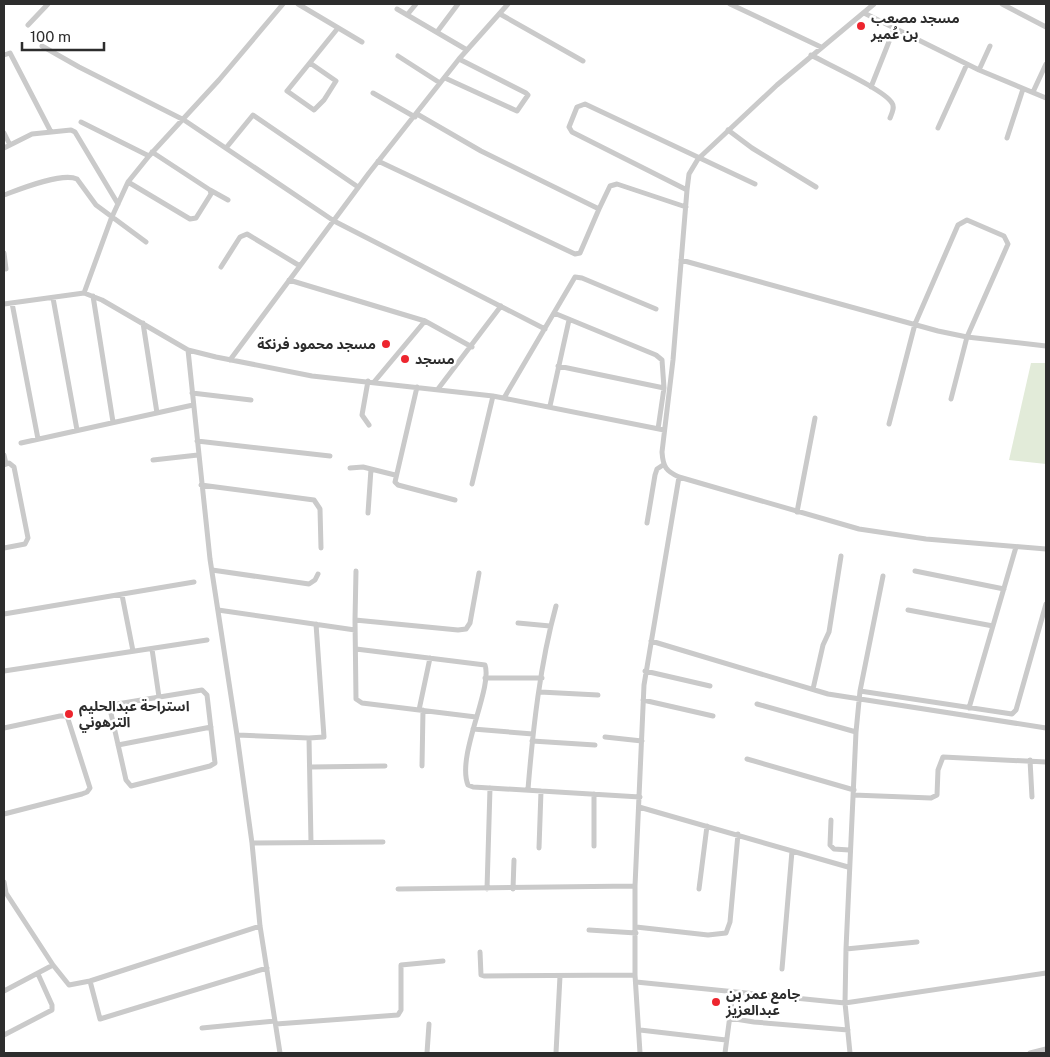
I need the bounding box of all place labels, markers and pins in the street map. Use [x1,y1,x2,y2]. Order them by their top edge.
place label: مسجد مصعب بن عُمير [870,10,960,43]
marker: مسجد مصعب بن عُمير [855,20,867,32]
place label: مسجد محمود فرنكة [257,336,376,353]
marker: مسجد محمود فرنكة [380,338,392,350]
place label: مسجد [415,351,455,367]
marker: مسجد [399,353,411,365]
place label: استراحة عبدالحليم الترهوني [79,698,190,733]
marker: استراحة عبدالحليم الترهوني [63,708,75,720]
place label: جامع عمر بن عبدالعزيز [725,986,800,1019]
marker: جامع عمر بن عبدالعزيز [710,996,722,1008]

